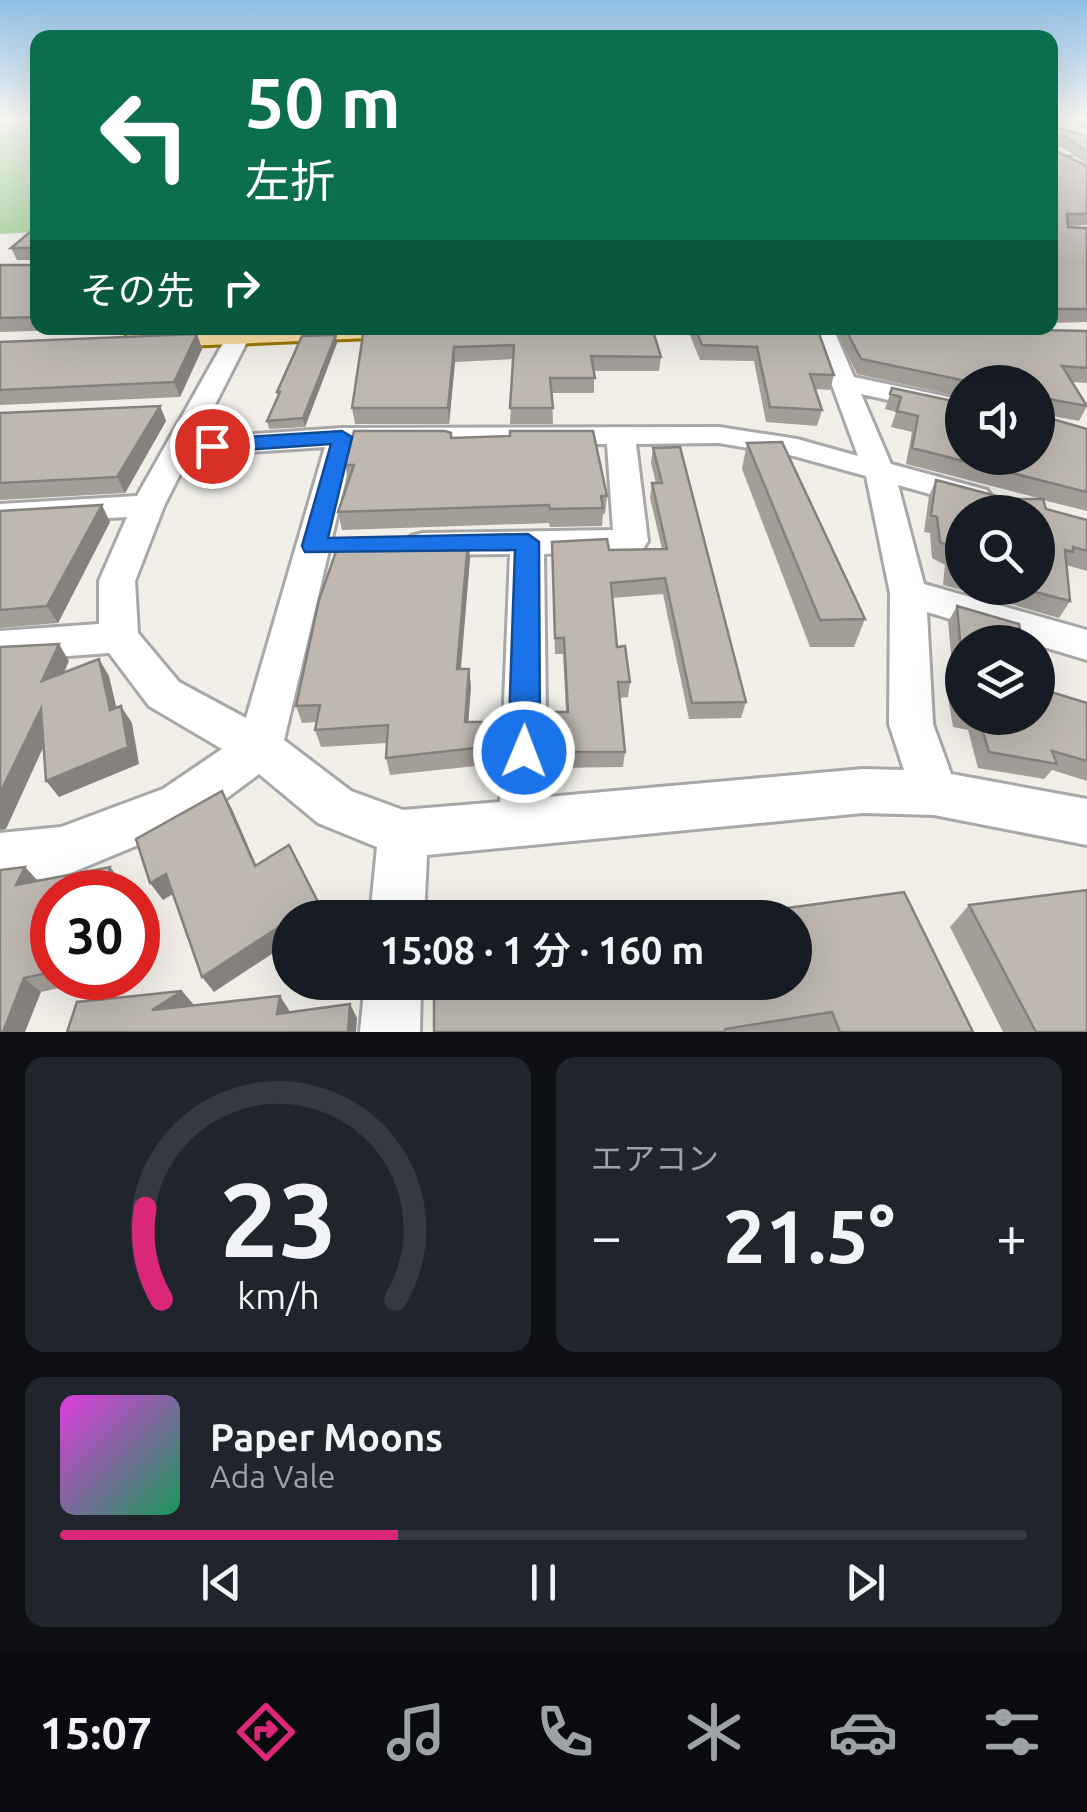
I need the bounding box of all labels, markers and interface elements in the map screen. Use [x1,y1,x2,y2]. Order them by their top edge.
text: 50 m [245,63,401,141]
icon: left [80,70,210,200]
text: 左折 [245,155,335,206]
icon: right [214,260,269,315]
text: その先 [80,269,194,311]
map controls [945,365,1055,735]
button: sound [945,365,1055,475]
pin [170,404,255,489]
icon: arrive [185,419,240,474]
button: search [945,495,1055,605]
button: layers [945,625,1055,735]
position arrow [472,700,576,804]
speed limit sign: 30 [30,870,160,1000]
text: 15:08 · 1 分 · 160 m [380,929,704,971]
text: エアコン [591,1140,719,1176]
text: 23 [219,1160,337,1277]
text: 21.5° [723,1193,895,1277]
text: − [591,1205,622,1266]
text: + [996,1205,1027,1266]
text: km/h [237,1276,319,1316]
text: Paper Moons [210,1416,443,1458]
text: Ada Vale [210,1458,336,1494]
icon: previous [194,1555,249,1610]
icon: pause [516,1555,571,1610]
icon: next [838,1555,893,1610]
icon: directions [231,1697,301,1767]
icon: music [381,1697,451,1767]
icon: phone [530,1697,600,1767]
icon: climate [679,1697,749,1767]
icon: car [828,1697,898,1767]
icon: filters [977,1697,1047,1767]
text: 15:07 [40,1707,152,1758]

